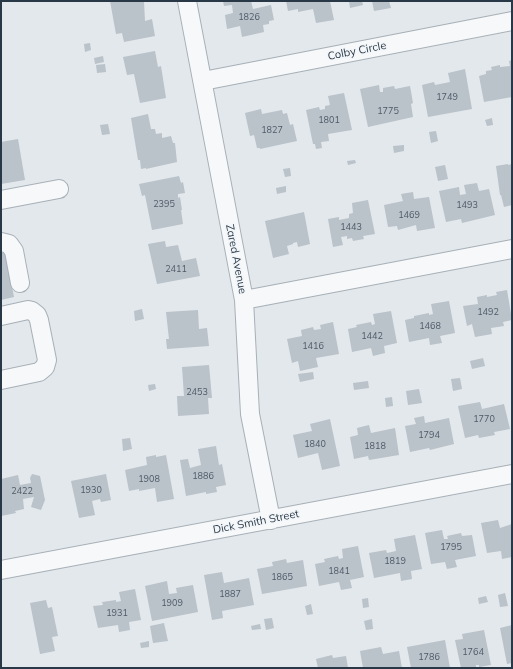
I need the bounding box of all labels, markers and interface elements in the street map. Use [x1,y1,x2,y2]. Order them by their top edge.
house number: 1826 [238,12,260,22]
street label: Colby Circle [327,39,387,63]
house number: 1749 [436,92,458,102]
house number: 1775 [377,106,399,116]
house number: 1801 [318,115,340,125]
house number: 1827 [261,125,283,135]
house number: 2395 [153,199,175,209]
house number: 1493 [456,200,478,210]
house number: 1469 [398,210,420,220]
house number: 1443 [340,222,362,232]
street label: Zared Avenue [223,223,249,295]
house number: 2411 [165,264,187,274]
house number: 1492 [477,307,499,317]
house number: 1468 [419,321,441,331]
house number: 1442 [361,331,383,341]
house number: 1416 [302,341,324,351]
house number: 2453 [186,387,208,397]
house number: 1770 [473,414,495,424]
house number: 1794 [418,430,440,440]
house number: 1840 [304,439,326,449]
house number: 1818 [364,441,386,451]
house number: 1886 [192,471,214,481]
house number: 1908 [138,474,160,484]
house number: 1930 [80,485,102,495]
house number: 2422 [11,486,33,496]
street label: Dick Smith Street [212,507,300,537]
house number: 1795 [440,542,462,552]
house number: 1819 [384,556,406,566]
house number: 1841 [328,566,350,576]
house number: 1865 [271,572,293,582]
house number: 1887 [219,589,241,599]
house number: 1909 [161,598,183,608]
house number: 1931 [106,608,128,618]
house number: 1764 [462,647,484,657]
house number: 1786 [418,652,440,662]

